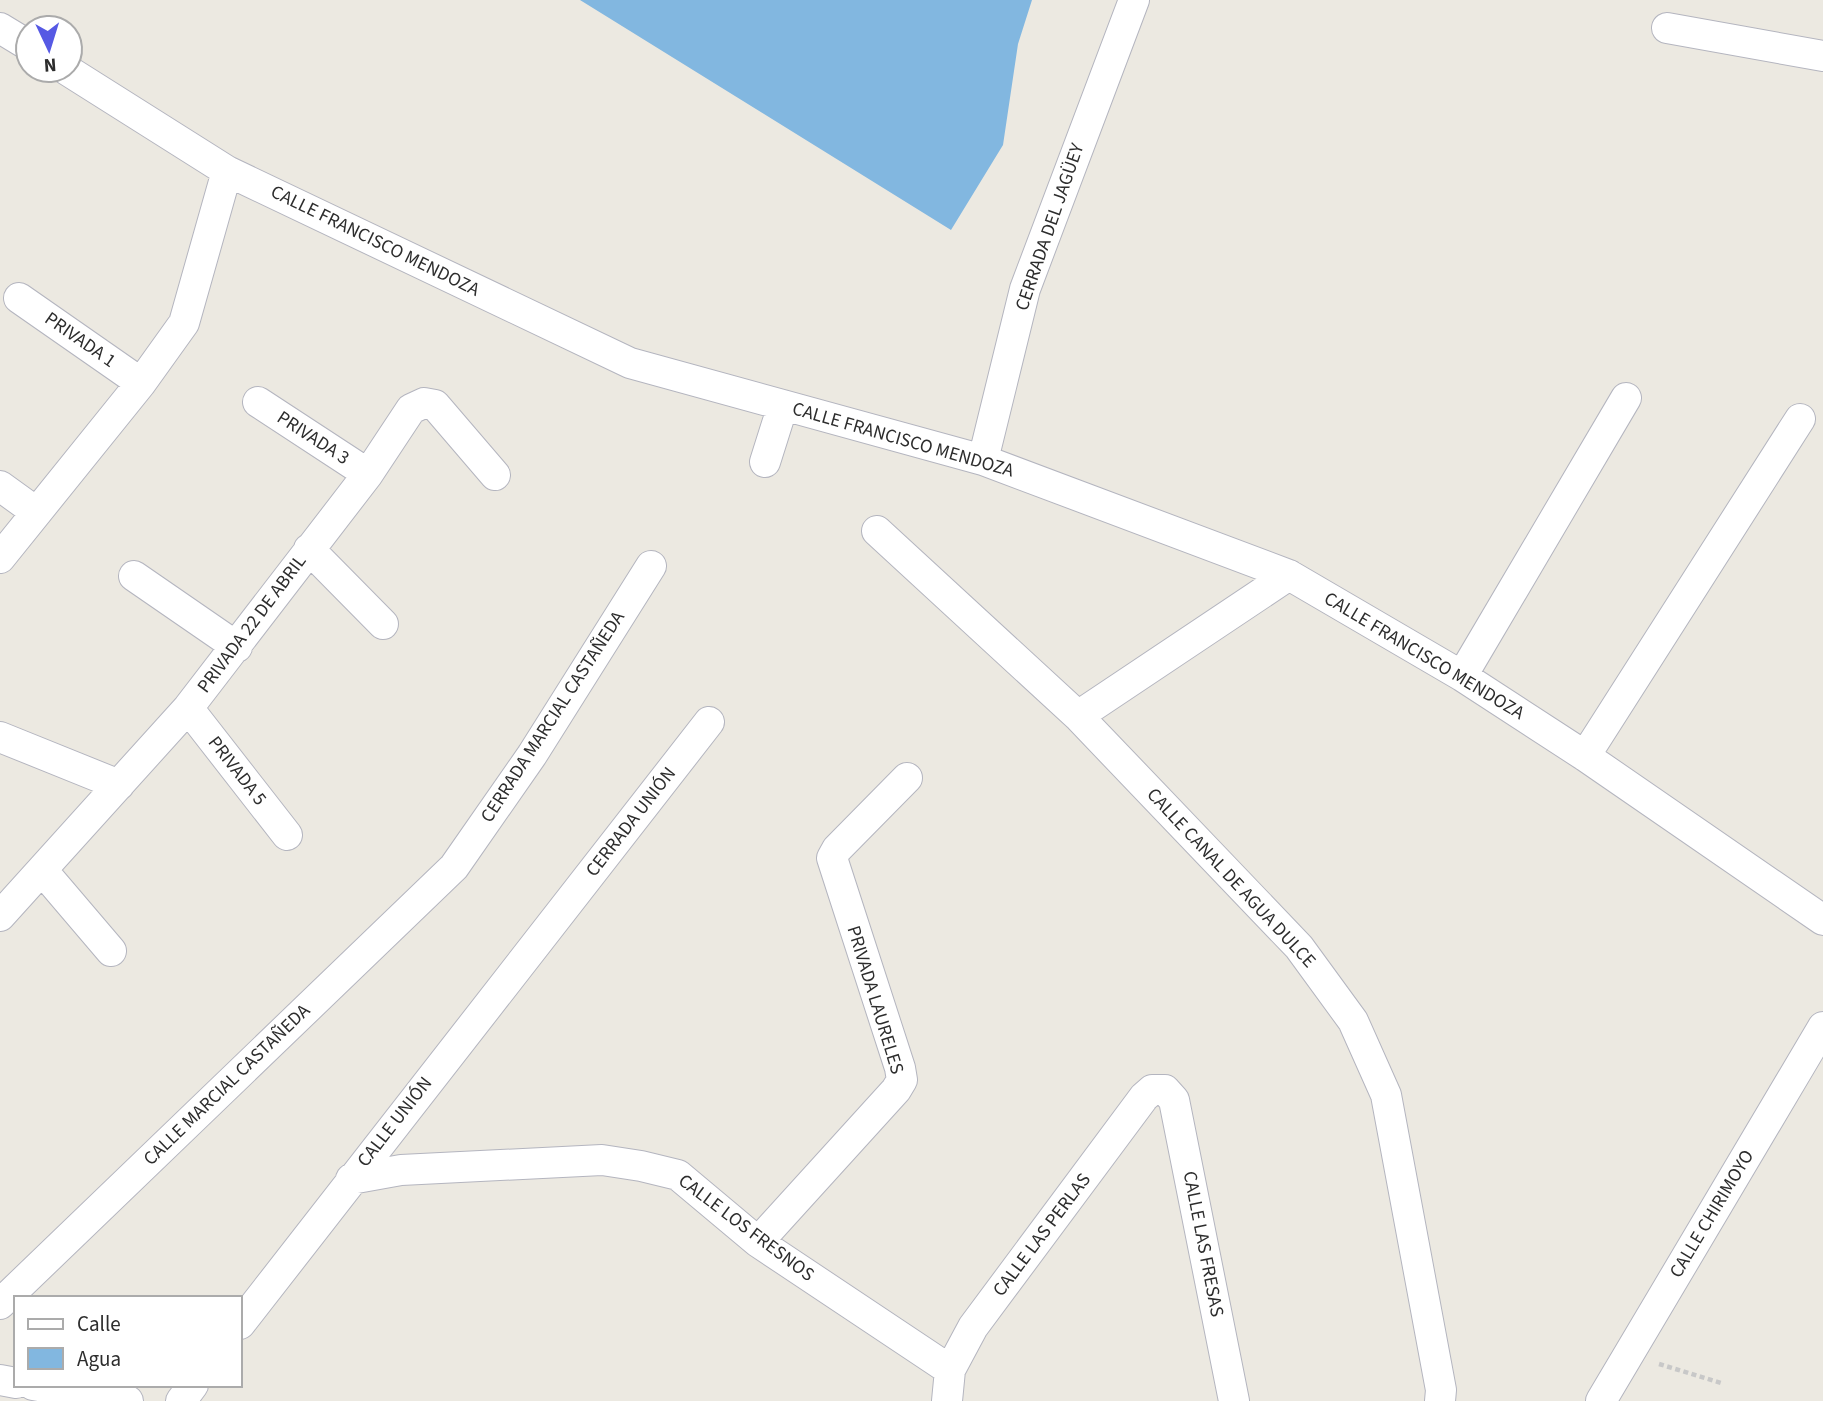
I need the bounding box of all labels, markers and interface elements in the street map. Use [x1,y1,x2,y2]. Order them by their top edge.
north arrow [14,14,84,84]
text: N [43,51,57,78]
street label: CERRADA DEL JAGÜEY [1009,139,1092,314]
street label: CALLE FRANCISCO MENDOZA [266,179,485,304]
street label: PRIVADA 1 [39,306,121,374]
street label: CALLE FRANCISCO MENDOZA [789,395,1018,485]
street label: PRIVADA 3 [271,404,355,472]
street label: PRIVADA 22 DE ABRIL [191,549,313,699]
street label: CALLE FRANCISCO MENDOZA [1319,585,1530,727]
street label: CERRADA MARCIAL CASTAÑEDA [474,605,632,828]
street label: PRIVADA 5 [201,731,273,811]
street label: CERRADA UNIÓN [579,761,683,883]
street label: CALLE CANAL DE AGUA DULCE [1140,782,1322,974]
street label: PRIVADA LAURELES [840,923,910,1077]
street label: CALLE MARCIAL CASTAÑEDA [138,998,317,1172]
street label: CALLE UNIÓN [351,1071,439,1173]
street label: CALLE CHIRIMOYO [1663,1145,1761,1283]
street label: CALLE LOS FRESNOS [672,1168,820,1288]
street label: CALLE LAS PERLAS [987,1168,1097,1302]
street label: CALLE LAS FRESAS [1176,1169,1230,1319]
legend [14,1296,242,1387]
text: Calle [77,1309,121,1339]
text: Agua [77,1344,121,1374]

